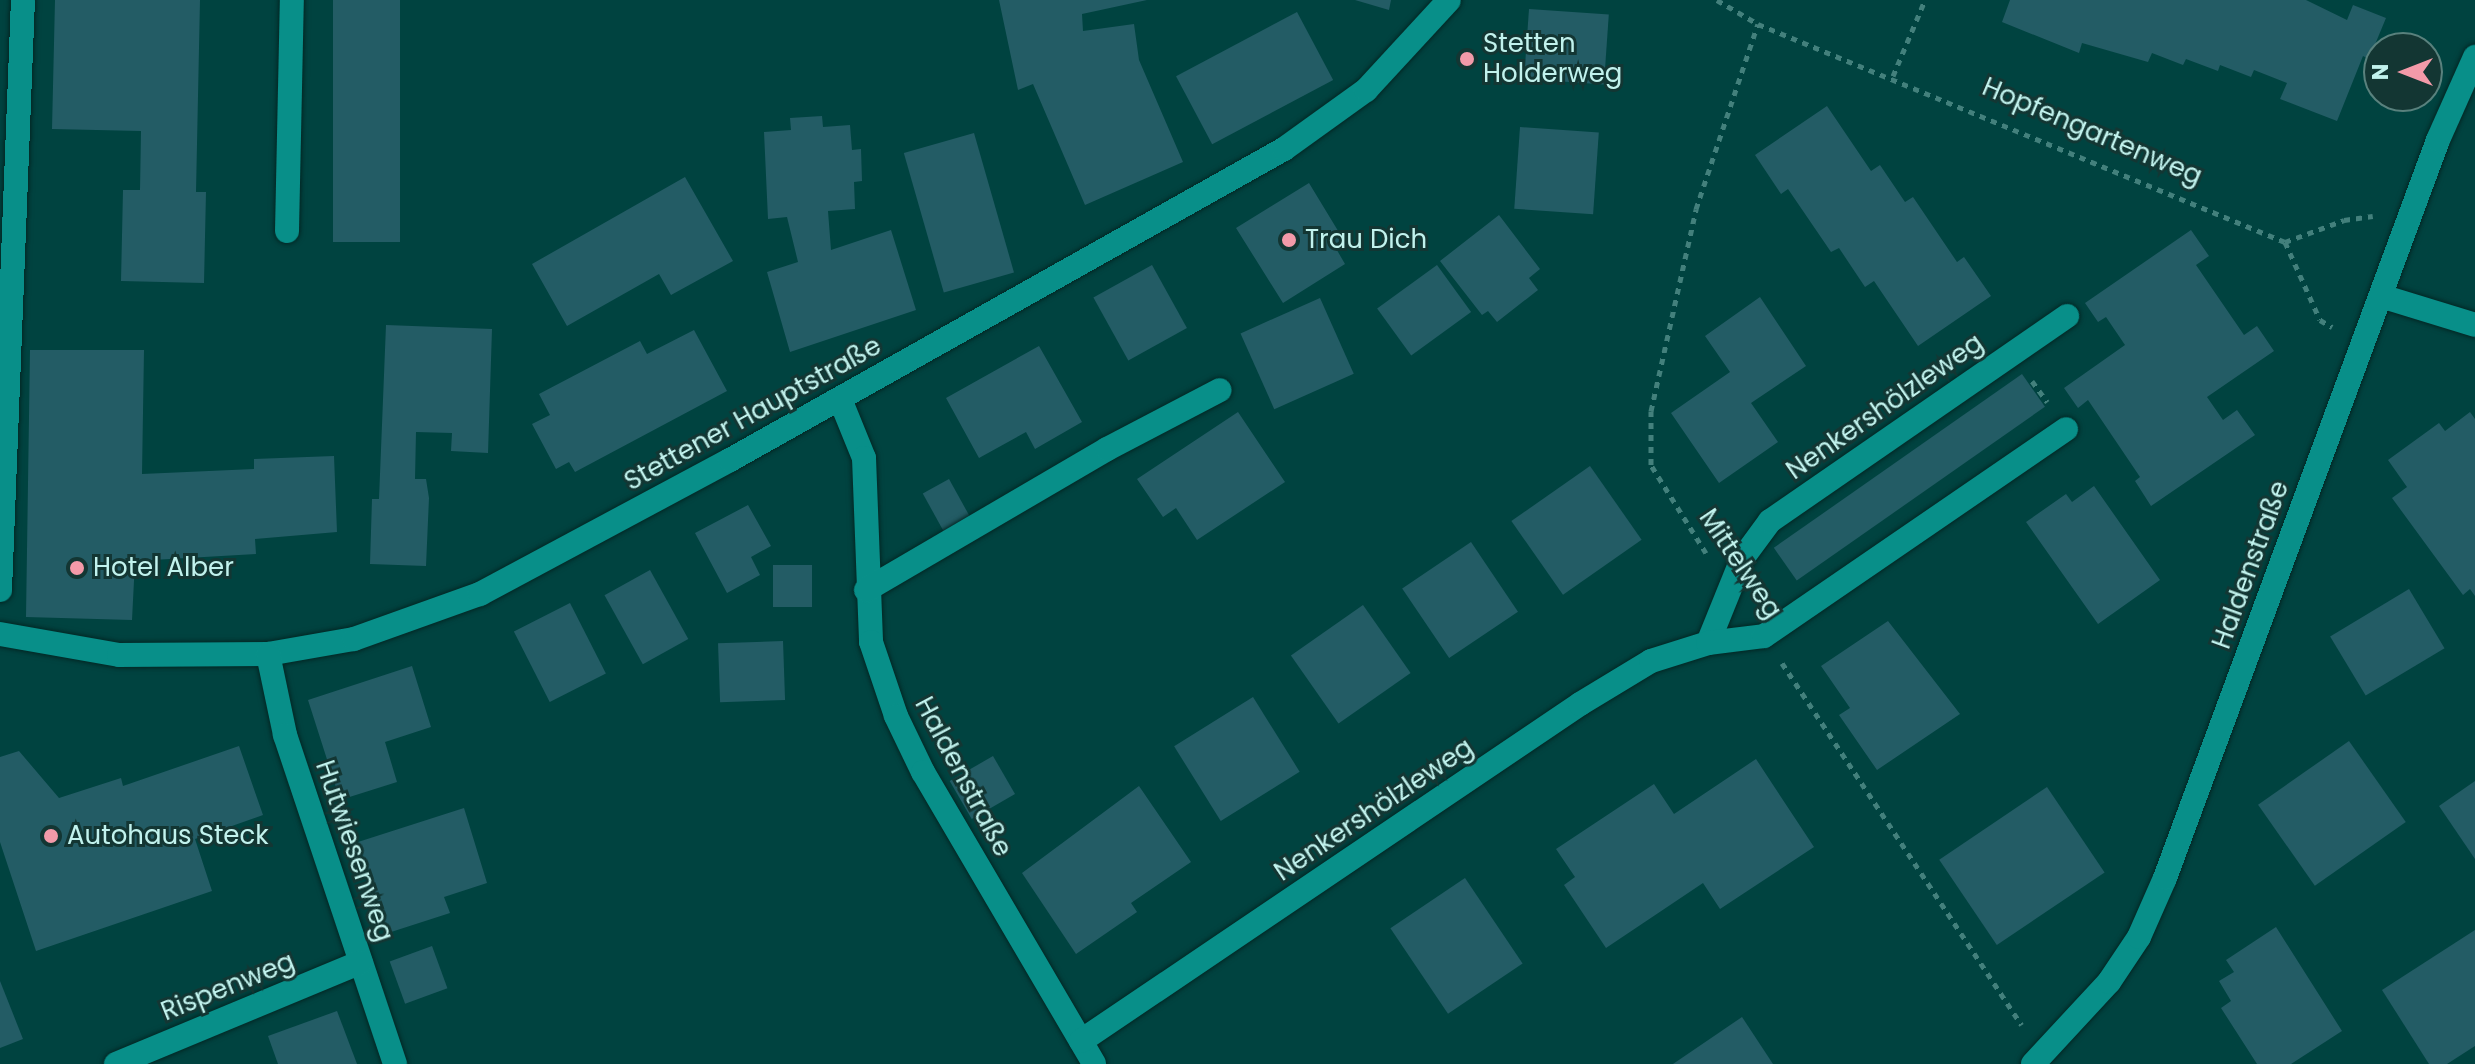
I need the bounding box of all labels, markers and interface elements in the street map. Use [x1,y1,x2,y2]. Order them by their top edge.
place label: Stetten Holderweg [1483,28,1622,90]
north arrow [2363,32,2443,112]
marker: Stetten Holderweg [1458,50,1476,68]
text: N [2365,64,2396,80]
street label: Hopfengartenweg [1977,72,2207,192]
place label: Trau Dich [1305,224,1427,256]
marker: Trau Dich [1280,231,1298,249]
street label: Nenkershölzleweg [1781,327,1989,487]
street label: Stettener Hauptstraße [619,330,887,498]
street label: Haldenstraße [2206,477,2296,653]
street label: Mittelweg [1692,503,1788,625]
place label: Hotel Alber [93,552,234,584]
marker: Hotel Alber [68,559,86,577]
street label: Haldenstraße [908,692,1018,862]
street label: Nenkershölzleweg [1269,732,1479,888]
street label: Hutwiesenweg [308,756,400,946]
place label: Autohaus Steck [67,820,269,852]
marker: Autohaus Steck [42,827,60,845]
street label: Rispenweg [157,946,299,1028]

